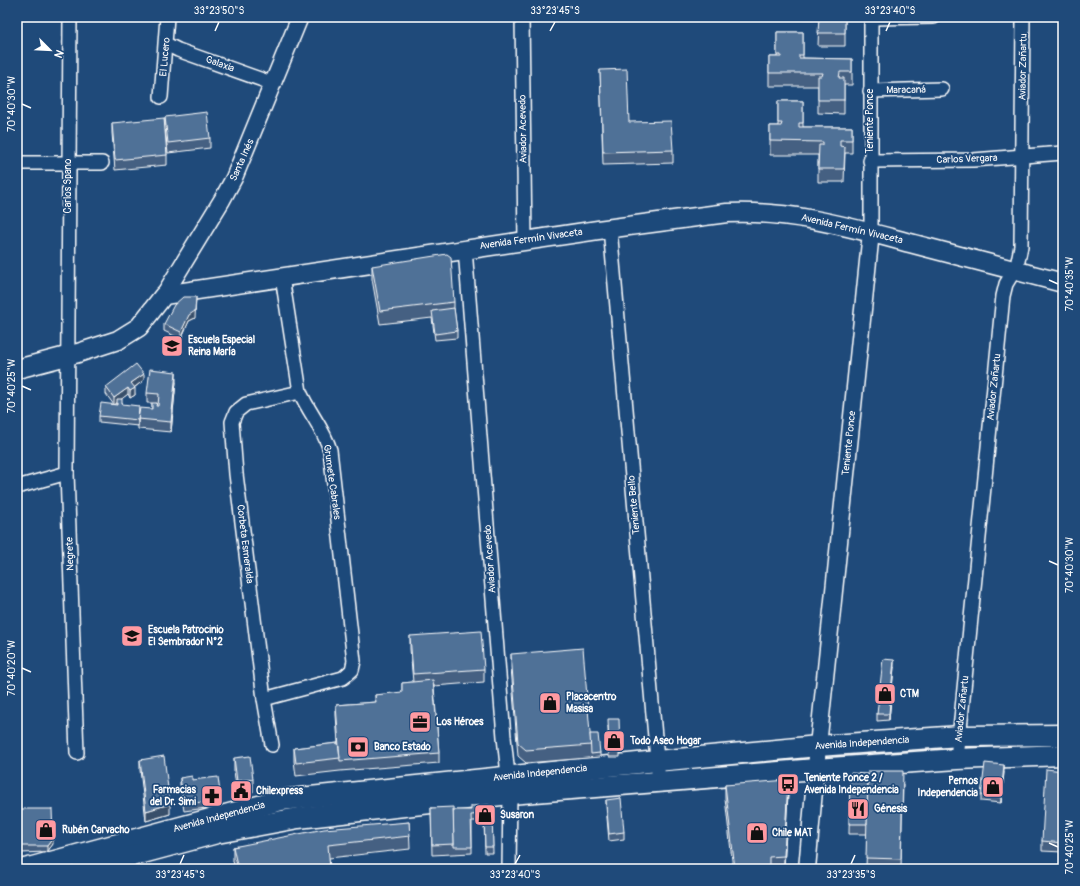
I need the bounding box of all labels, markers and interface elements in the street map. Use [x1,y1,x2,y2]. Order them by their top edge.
text: 33°23'50"S [194,5,244,17]
text: 33°23'45"S [530,5,580,17]
text: 33°23'40"S [865,5,916,17]
north arrow [30,30,70,70]
street label: Aviador Zañartu [1016,33,1030,101]
street label: El Lucero [157,36,173,77]
text: N [51,48,66,60]
street label: Galaxia [204,53,236,75]
text: 70°40'30"W [6,75,18,132]
street label: Maracaná [886,84,926,96]
street label: Teniente Ponce [864,88,876,154]
street label: Aviador Acevedo [516,94,530,163]
street label: Santa Inés [227,137,257,183]
street label: Carlos Vergara [936,152,998,166]
street label: Carlos Spano [62,158,74,213]
street label: Avenida Fermín Vivaceta [800,211,904,247]
street label: Avenida Fermín Vivaceta [479,226,584,252]
text: 70°40'35"W [1064,256,1076,311]
school or university icon: Escuela Especial Reina María [159,333,185,359]
place label: Escuela Especial Reina María [188,334,255,358]
street label: Aviador Zañartu [985,353,1003,421]
text: 70°40'25"W [6,358,18,413]
street label: Teniente Ponce [840,410,858,476]
street label: Grumete Cabrales [321,444,343,521]
street label: Teniente Bello [625,474,643,535]
street label: Corbeta Esmeralda [234,504,256,584]
street label: Aviador Acevedo [482,524,498,594]
text: 70°40'30"W [1064,536,1076,593]
street label: Negrete [63,537,77,571]
school or university icon: Escuela Patrocinio El Sembrador N°2 [119,623,145,649]
place label: Escuela Patrocinio El Sembrador N°2 [148,624,224,648]
text: 70°40'20"W [6,639,18,696]
street label: Aviador Zañartu [953,675,971,743]
shop icon: CTM [872,681,898,707]
place label: CTM [900,688,919,700]
shop icon: Placacentro Masisa [537,690,563,716]
place label: Placacentro Masisa [566,691,617,715]
office icon: Los Héroes [407,709,433,735]
place label: Los Héroes [436,716,484,728]
shop icon: Todo Aseo Hogar [601,728,627,754]
bank icon: Banco Estado [345,734,371,760]
street label: Avenida Independencia [814,734,910,752]
place label: Todo Aseo Hogar [629,735,702,747]
place label: Banco Estado [374,741,431,753]
street label: Avenida Independencia [492,762,588,784]
bus stop icon: Teniente Ponce 2 / Avenida Independencia [775,771,801,797]
place label: Teniente Ponce 2 / Avenida Independencia [803,772,899,796]
shop icon: Pernos Independencia [980,774,1006,800]
place label: Pernos Independencia [918,775,979,799]
public building icon: Chilexpress [228,778,254,804]
pharmacy icon: Farmacias del Dr. Simi [199,783,225,809]
place label: Farmacias del Dr. Simi [150,784,197,808]
place label: Chilexpress [256,785,304,797]
restaurant icon: Génesis [845,796,871,822]
street label: Avenida Independencia [172,799,267,835]
shop icon: Susaron [472,802,498,828]
place label: Génesis [874,803,908,815]
place label: Susaron [500,809,535,821]
shop icon: Rubén Carvacho [33,817,59,843]
text: 70°40'25"W [1064,819,1076,874]
shop icon: Chile MAT [744,820,770,846]
place label: Rubén Carvacho [62,824,130,836]
place label: Chile MAT [772,827,813,839]
text: 33°23'45"S [155,869,205,881]
text: 33°23'40"S [490,869,541,881]
text: 33°23'35"S [826,869,876,881]

